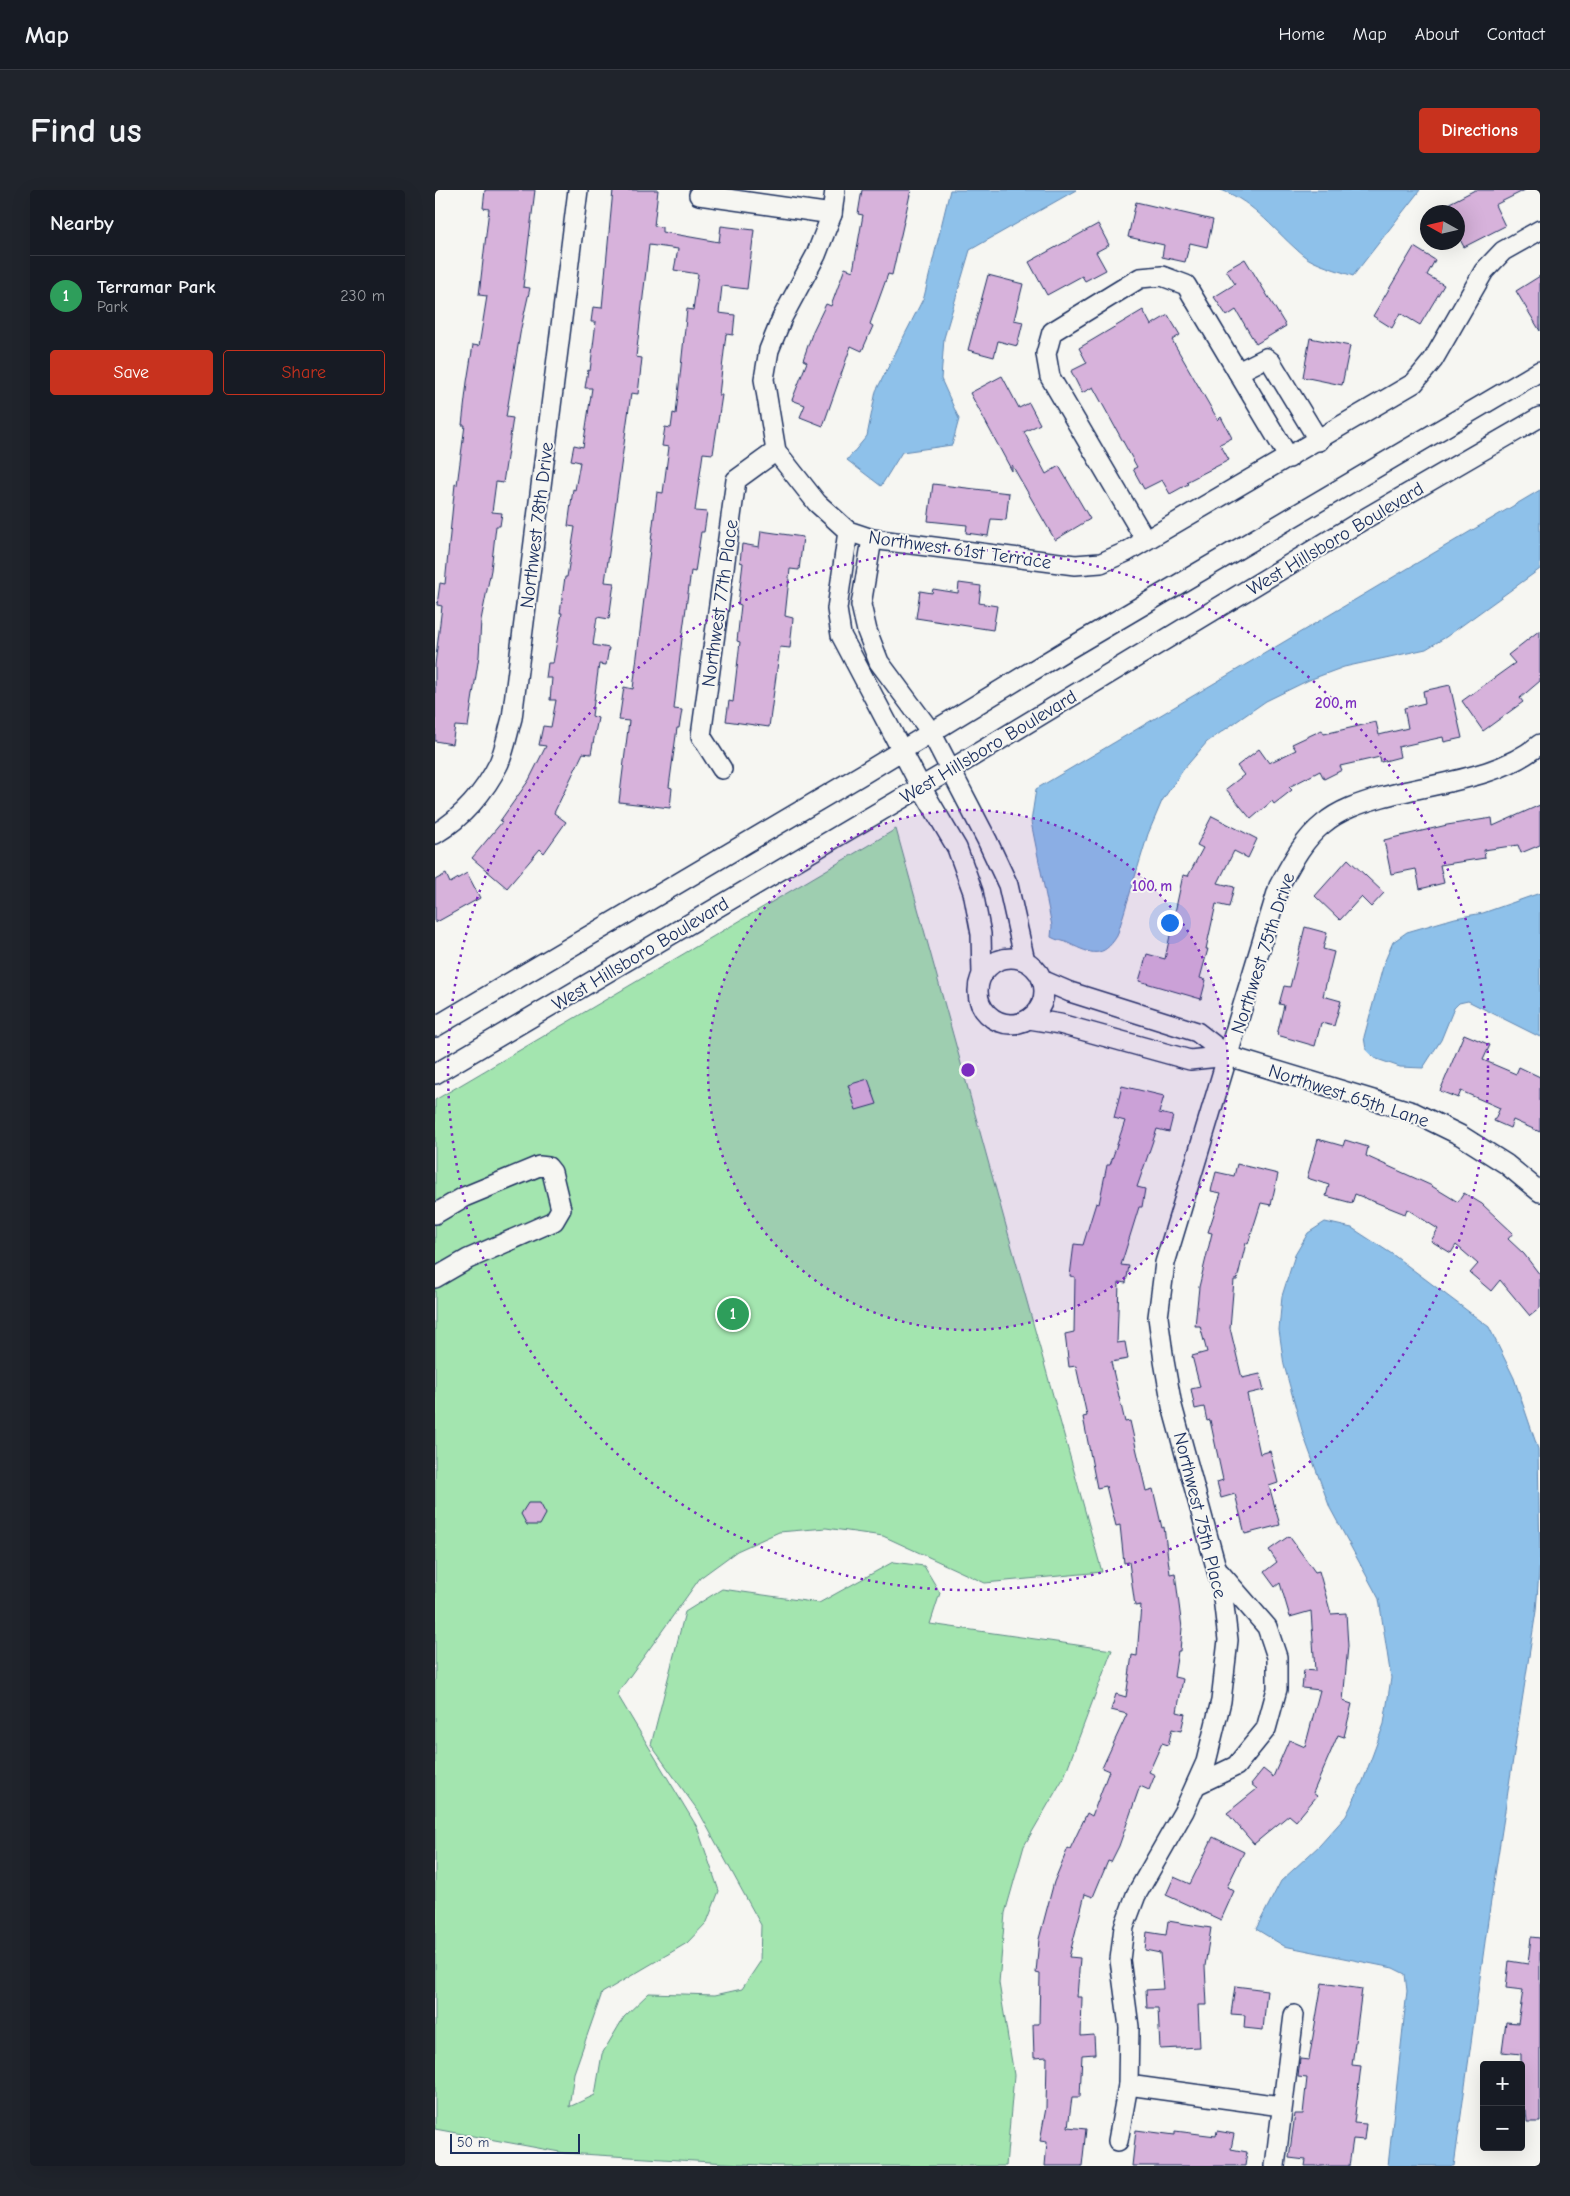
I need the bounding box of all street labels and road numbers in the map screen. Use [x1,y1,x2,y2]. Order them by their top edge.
street label: Northwest 78th Drive [516,441,558,610]
street label: West Hillsboro Boulevard [1243,477,1428,600]
street label: Northwest 77th Place [697,518,743,688]
street label: Northwest 61st Terrace [867,526,1053,574]
street label: West Hillsboro Boulevard [896,685,1081,808]
street label: Northwest 75th Drive [1227,870,1299,1037]
street label: West Hillsboro Boulevard [548,892,733,1015]
street label: Northwest 65th Lane [1266,1060,1432,1132]
street label: Northwest 75th Place [1169,1430,1231,1601]

